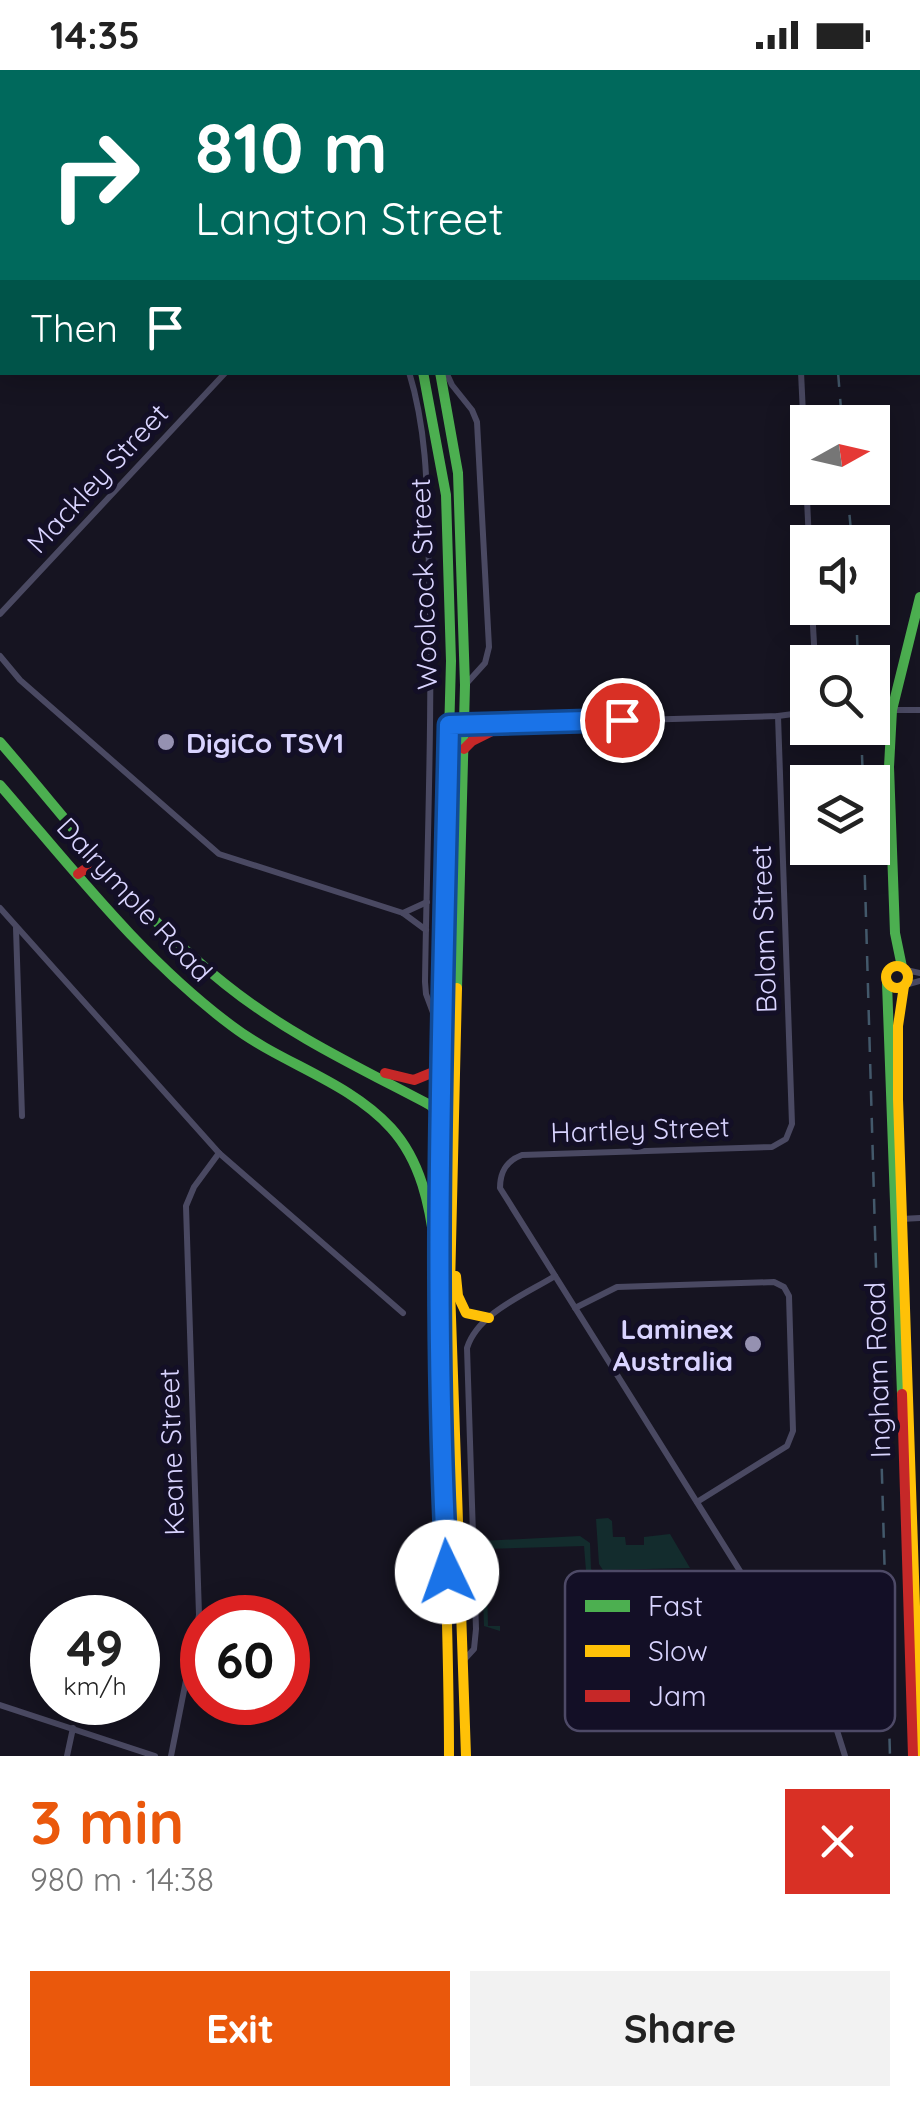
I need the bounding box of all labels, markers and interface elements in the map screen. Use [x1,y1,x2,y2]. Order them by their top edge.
text: 14:35 [50,11,140,59]
text: 810 m [195,103,388,191]
icon: right [30,110,160,240]
text: Langton Street [195,190,504,246]
icon: arrive [138,300,193,355]
text: Then [30,304,118,352]
street label: Mackley Street [19,396,175,560]
north arrow [790,405,890,505]
map controls [790,405,890,865]
street label: Woolcock Street [402,478,444,690]
button: sound [790,525,890,625]
button: search [790,645,890,745]
pin [580,678,665,763]
icon: arrive [595,693,650,748]
place label: DigiCo TSV1 [186,725,344,760]
marker: DigiCo TSV1 [155,731,177,753]
button: layers [790,765,890,865]
street label: Dalrymple Road [50,810,220,988]
street label: Bolam Street [743,844,783,1014]
street label: Hartley Street [550,1108,730,1150]
street label: Ingham Road [856,1281,898,1459]
place label: Laminex Australia [613,1311,733,1378]
marker: Laminex Australia [742,1333,764,1355]
street label: Keane Street [151,1368,191,1536]
position arrow [395,1520,499,1624]
legend [565,1571,895,1731]
text: Fast [648,1588,703,1623]
speed limit sign: 60 [180,1595,310,1725]
text: 49 [67,1616,123,1679]
text: Slow [648,1633,708,1668]
text: km/h [63,1670,127,1701]
text: Jam [648,1678,707,1713]
text: 3 min [30,1784,184,1859]
button: close [785,1789,890,1894]
text: 980 m · 14:38 [30,1859,214,1899]
button: Exit [30,1971,450,2086]
button: Share [470,1971,890,2086]

